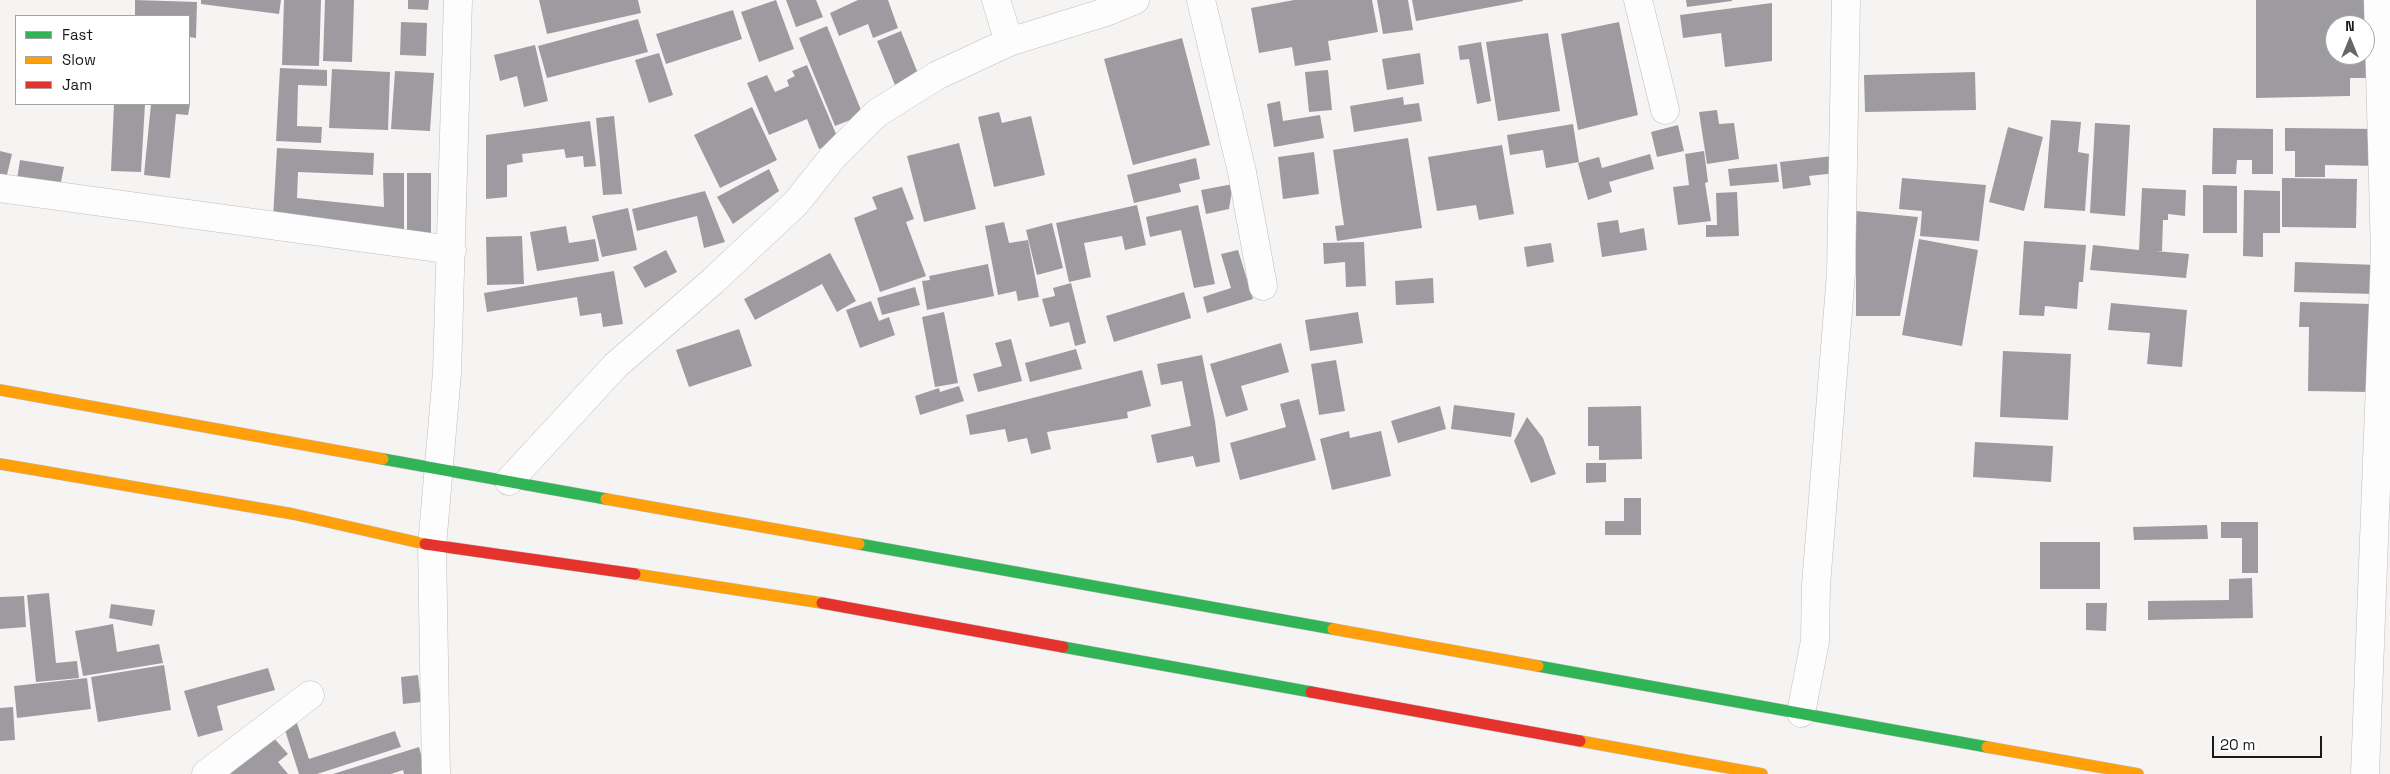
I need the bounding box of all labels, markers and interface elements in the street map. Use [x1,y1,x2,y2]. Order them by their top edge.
legend [15,15,190,105]
north arrow [2325,15,2375,65]
text: N [2345,17,2355,35]
text: Fast [62,25,93,44]
text: Slow [62,50,96,69]
text: Jam [62,75,92,94]
scale bar [2215,726,2325,758]
text: 20 m [2220,735,2255,754]

